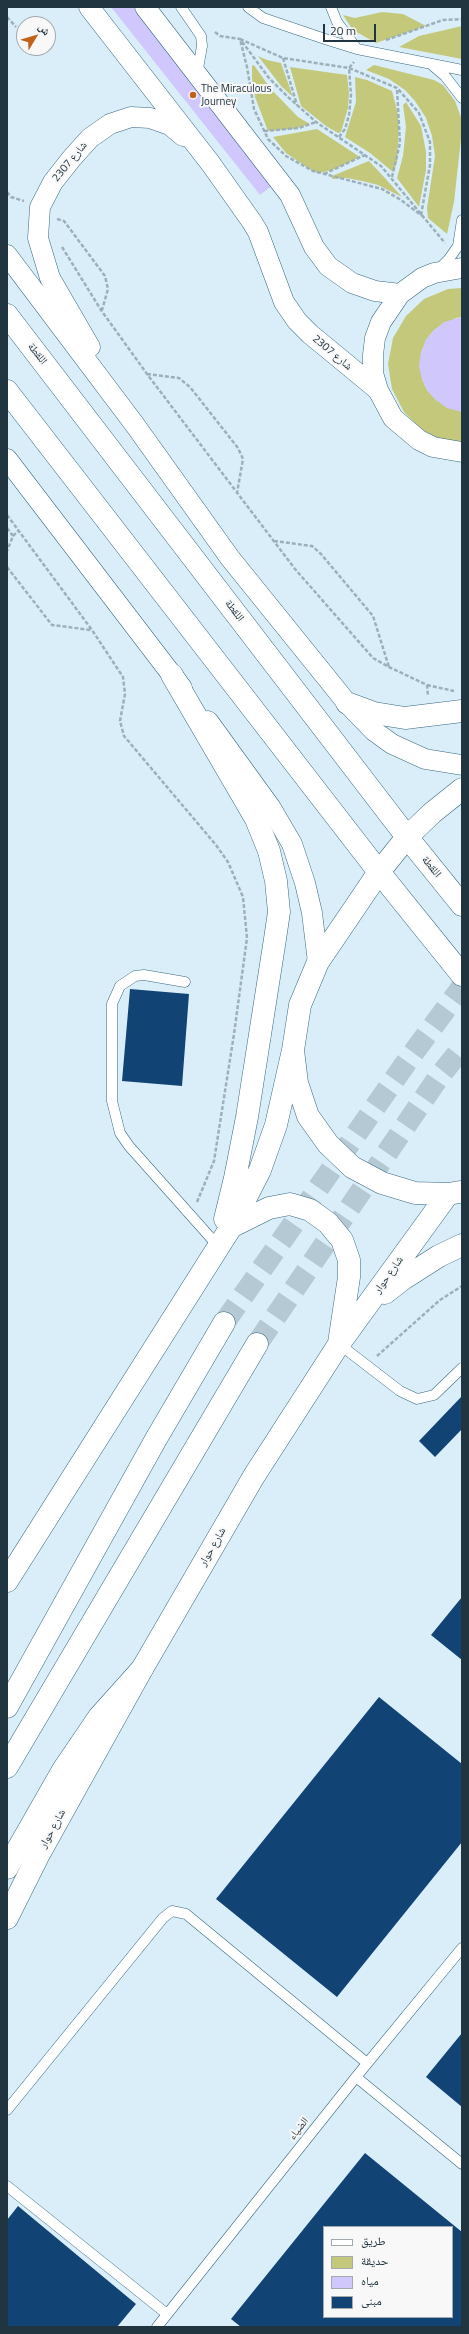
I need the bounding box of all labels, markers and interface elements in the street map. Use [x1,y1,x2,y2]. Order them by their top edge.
north arrow [16,16,56,56]
scale bar [325,16,378,42]
text: ش [35,20,55,39]
text: 20 m [330,21,356,40]
place label: The Miraculous Journey [201,82,272,108]
marker: The Miraculous Journey [188,90,198,100]
street label: شارع 2307 [50,139,90,185]
street label: شارع 2307 [309,333,355,373]
street label: اللقطة [24,341,50,367]
street label: اللقطة [222,598,246,624]
street label: اللقطة [418,854,444,880]
street label: شارع حوار [371,1254,407,1296]
street label: شارع حوار [197,1525,229,1569]
street label: شارع حوار [37,1807,69,1851]
street label: الضياء [286,2115,312,2143]
legend [323,2226,453,2318]
text: طريق [361,2231,386,2250]
text: حديقة [361,2251,389,2270]
text: مياه [361,2271,379,2290]
text: مبنى [361,2291,382,2310]

